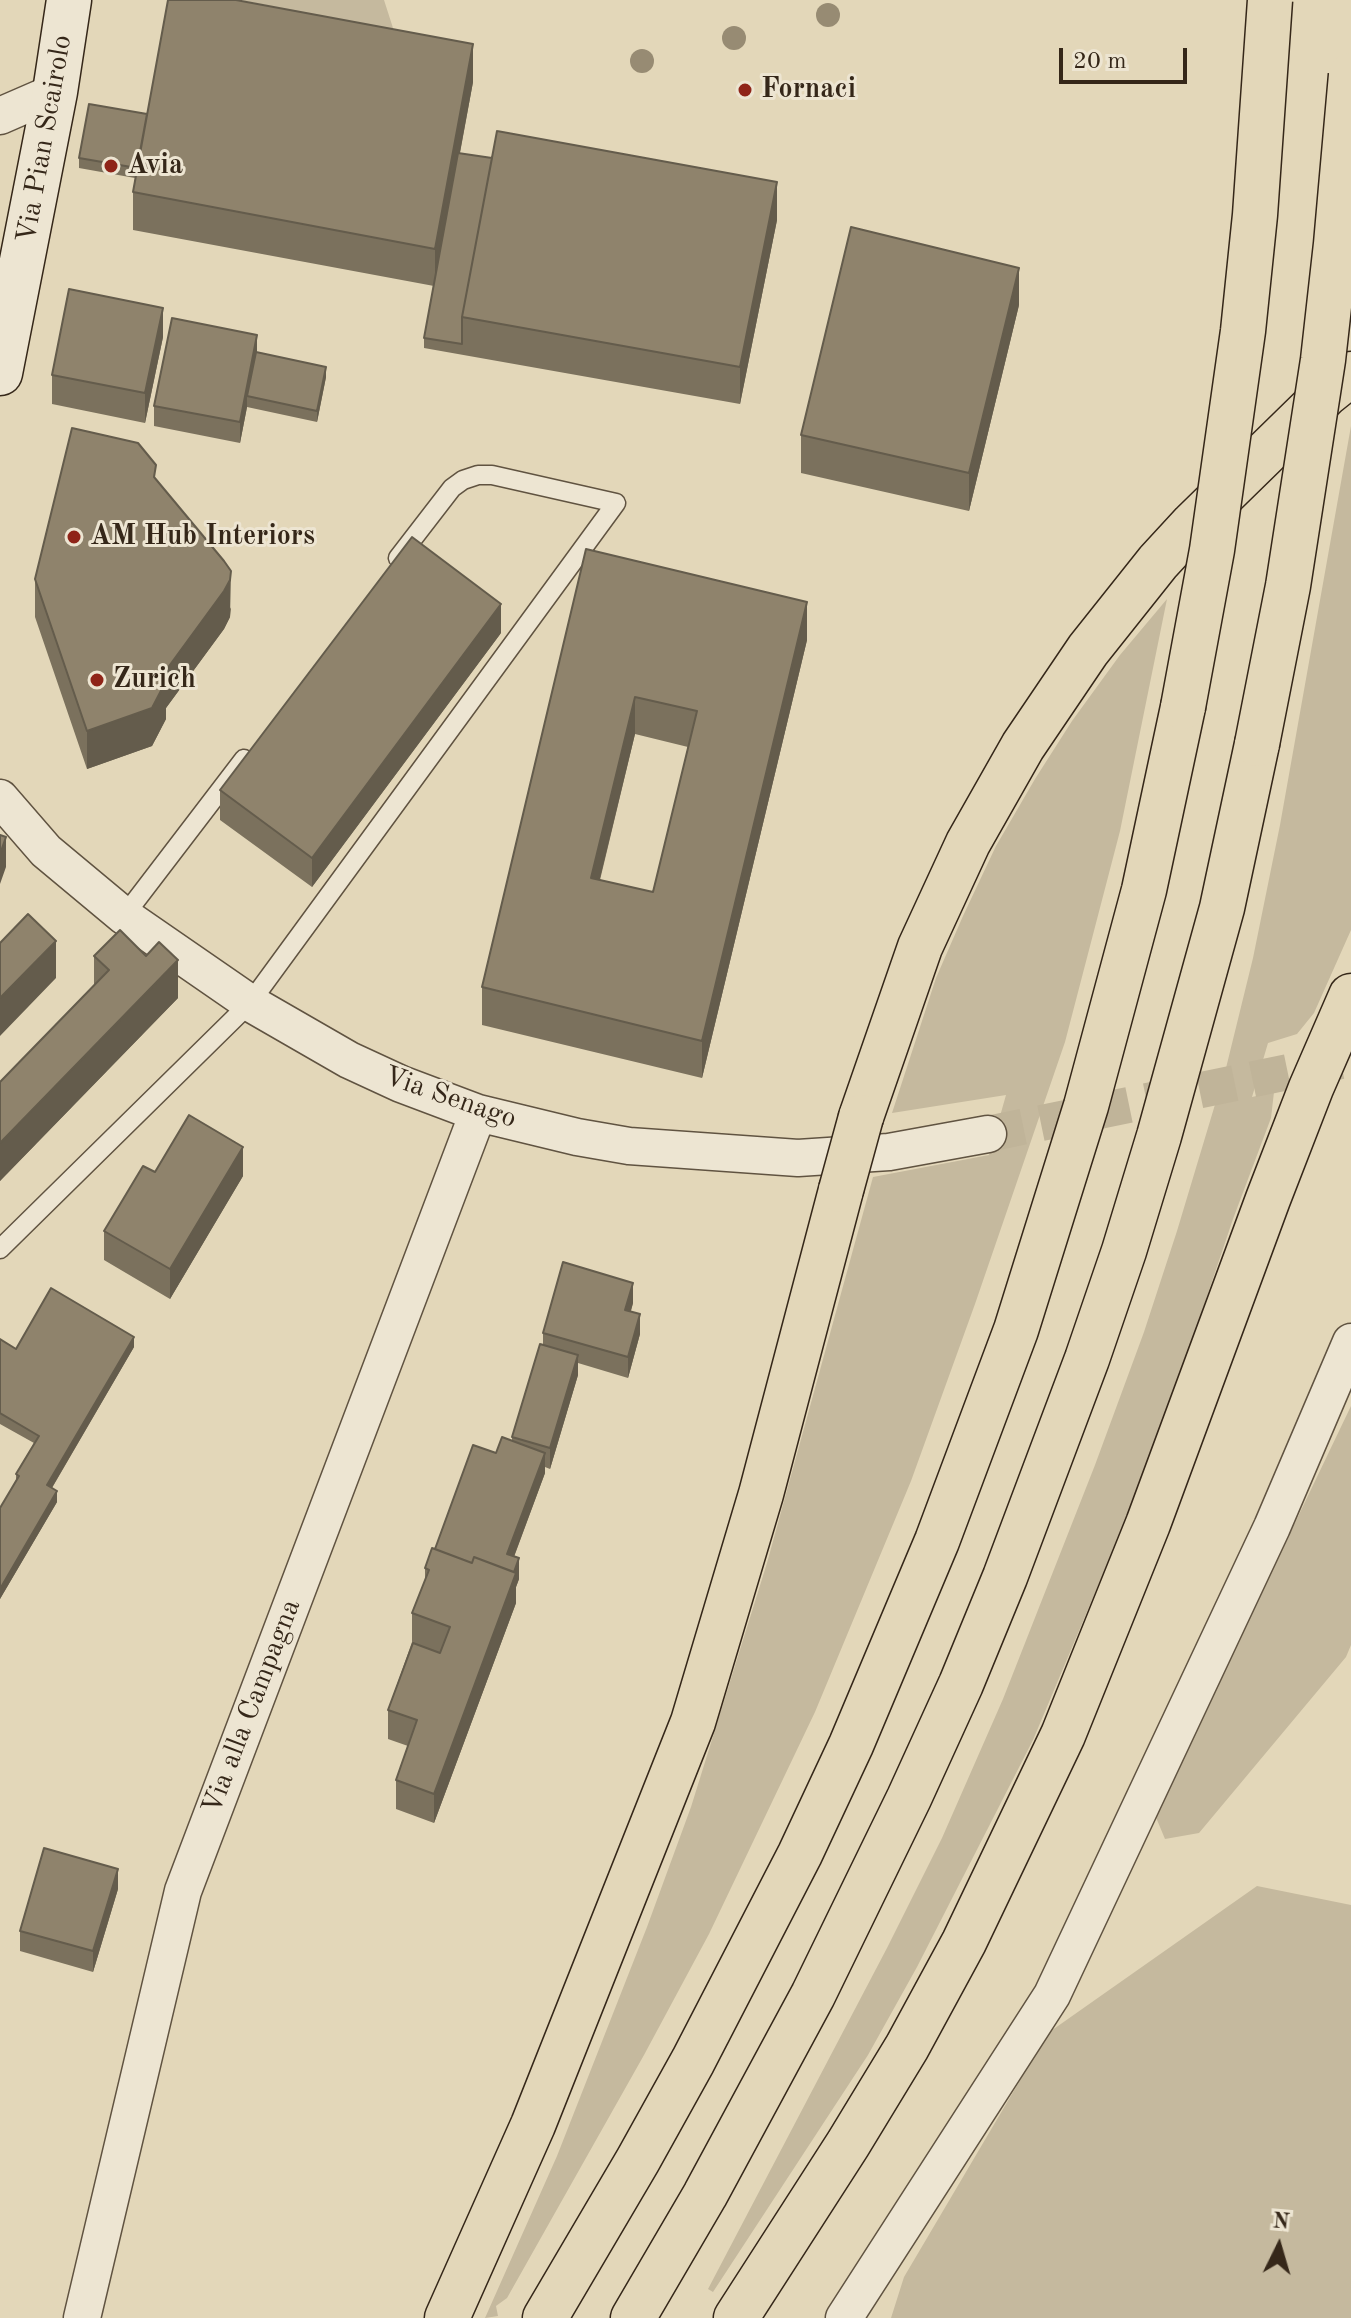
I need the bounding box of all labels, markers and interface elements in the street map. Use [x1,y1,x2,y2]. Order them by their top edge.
street label: Via Pian Scairolo [10,32,80,246]
scale bar [1063,32,1191,82]
text: 20 m [1073,50,1127,74]
place label: Fornaci [761,73,856,107]
marker: Fornaci [736,81,754,99]
place label: Avia [127,149,183,183]
marker: Avia [102,157,120,175]
place label: AM Hub Interiors [90,520,315,554]
marker: AM Hub Interiors [65,528,83,546]
place label: Zurich [113,663,196,697]
marker: Zurich [88,671,106,689]
street label: Via Senago [379,1060,521,1136]
street label: Via alla Campagna [196,1595,308,1819]
north arrow [1239,2206,1319,2286]
text: N [1272,2210,1290,2234]

